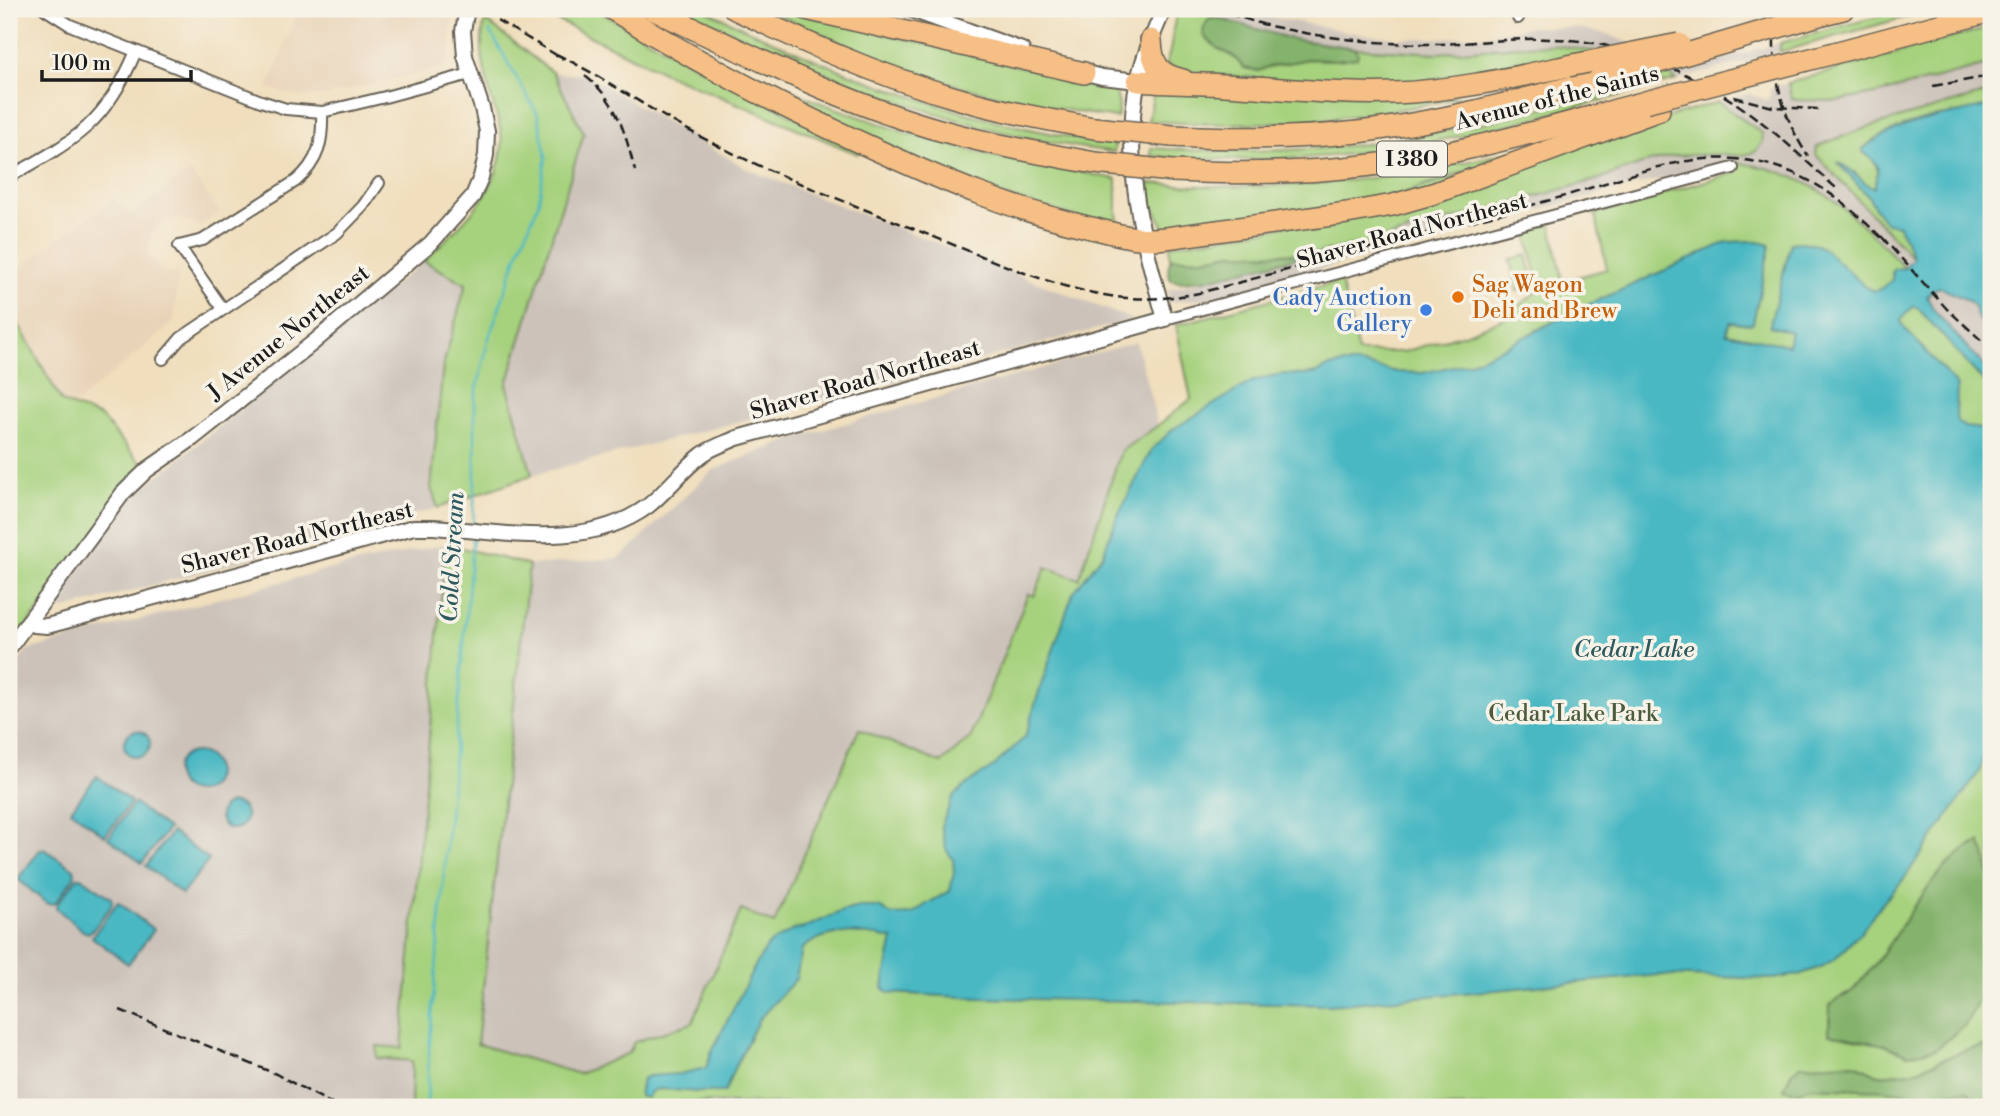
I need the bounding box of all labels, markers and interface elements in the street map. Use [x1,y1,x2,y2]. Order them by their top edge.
scale bar [42,38,191,82]
text: 100 m [52,51,111,77]
street label: Avenue of the Saints [1451,59,1662,137]
road number: I 380 [1377,142,1447,176]
street label: Shaver Road Northeast [1294,187,1531,275]
street label: J Avenue Northeast [201,259,375,407]
place label: Sag Wagon Deli and Brew [1472,271,1618,325]
place label: Cady Auction Gallery [1273,284,1413,338]
marker: Sag Wagon Deli and Brew [1450,289,1466,305]
marker: Cady Auction Gallery [1418,302,1434,318]
street label: Shaver Road Northeast [747,334,983,426]
water label: Cold Stream [435,491,471,623]
street label: Shaver Road Northeast [178,496,416,580]
water label: Cedar Lake [1574,635,1694,665]
park label: Cedar Lake Park [1488,700,1659,728]

